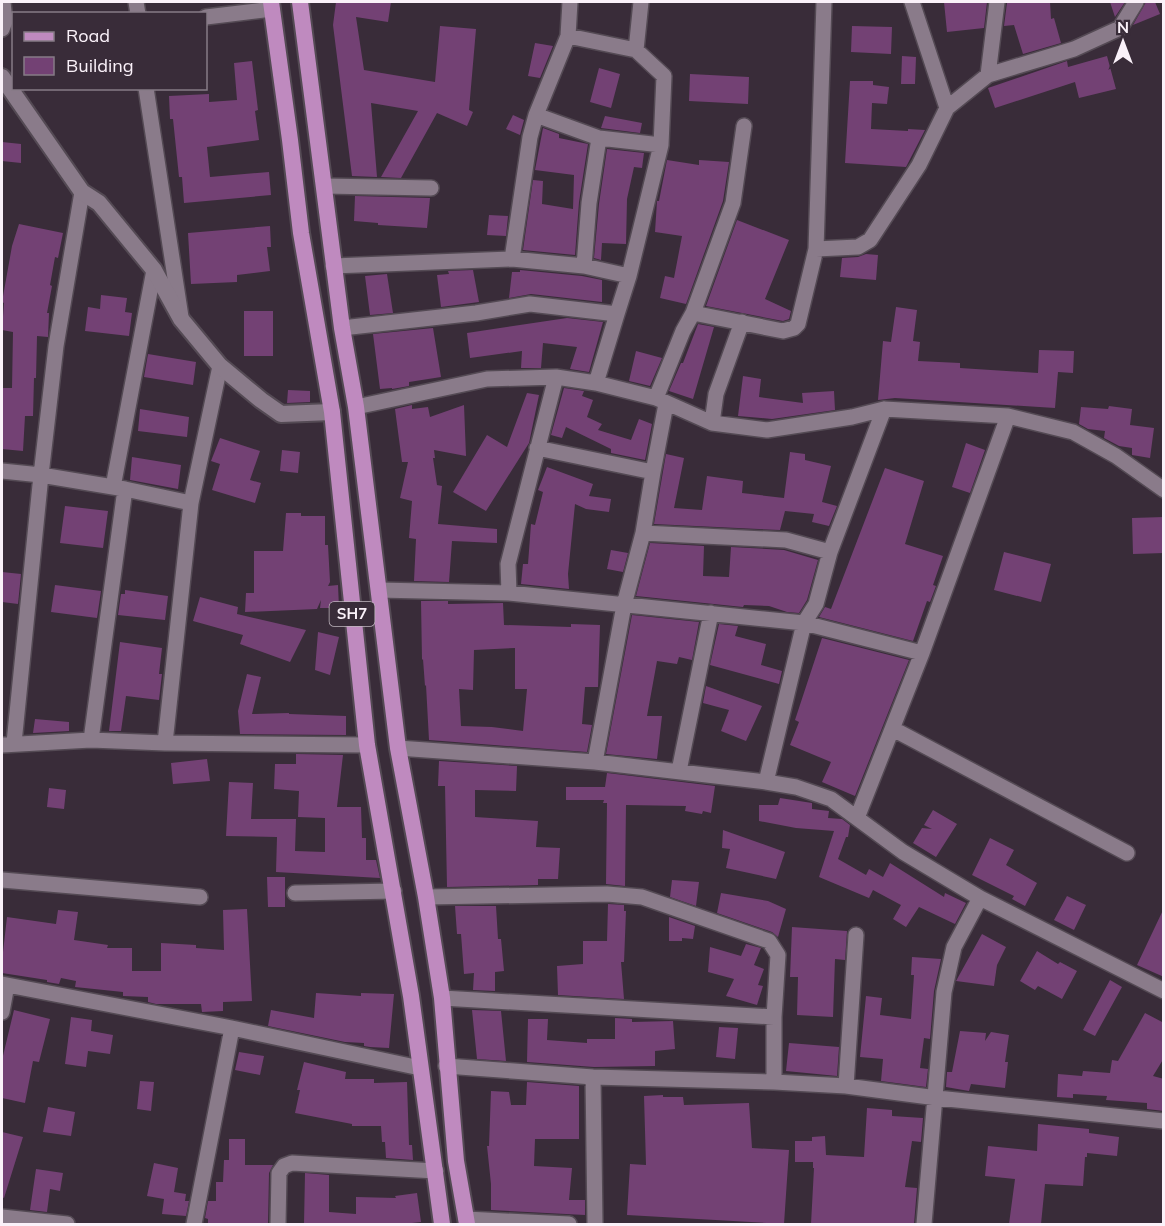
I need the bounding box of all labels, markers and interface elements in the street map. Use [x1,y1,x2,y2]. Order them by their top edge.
legend [12,12,207,90]
north arrow [1093,12,1153,72]
text: N [1117,17,1129,37]
text: Road [66,24,110,47]
text: Building [66,54,134,77]
road number: SH7 [330,602,374,626]

